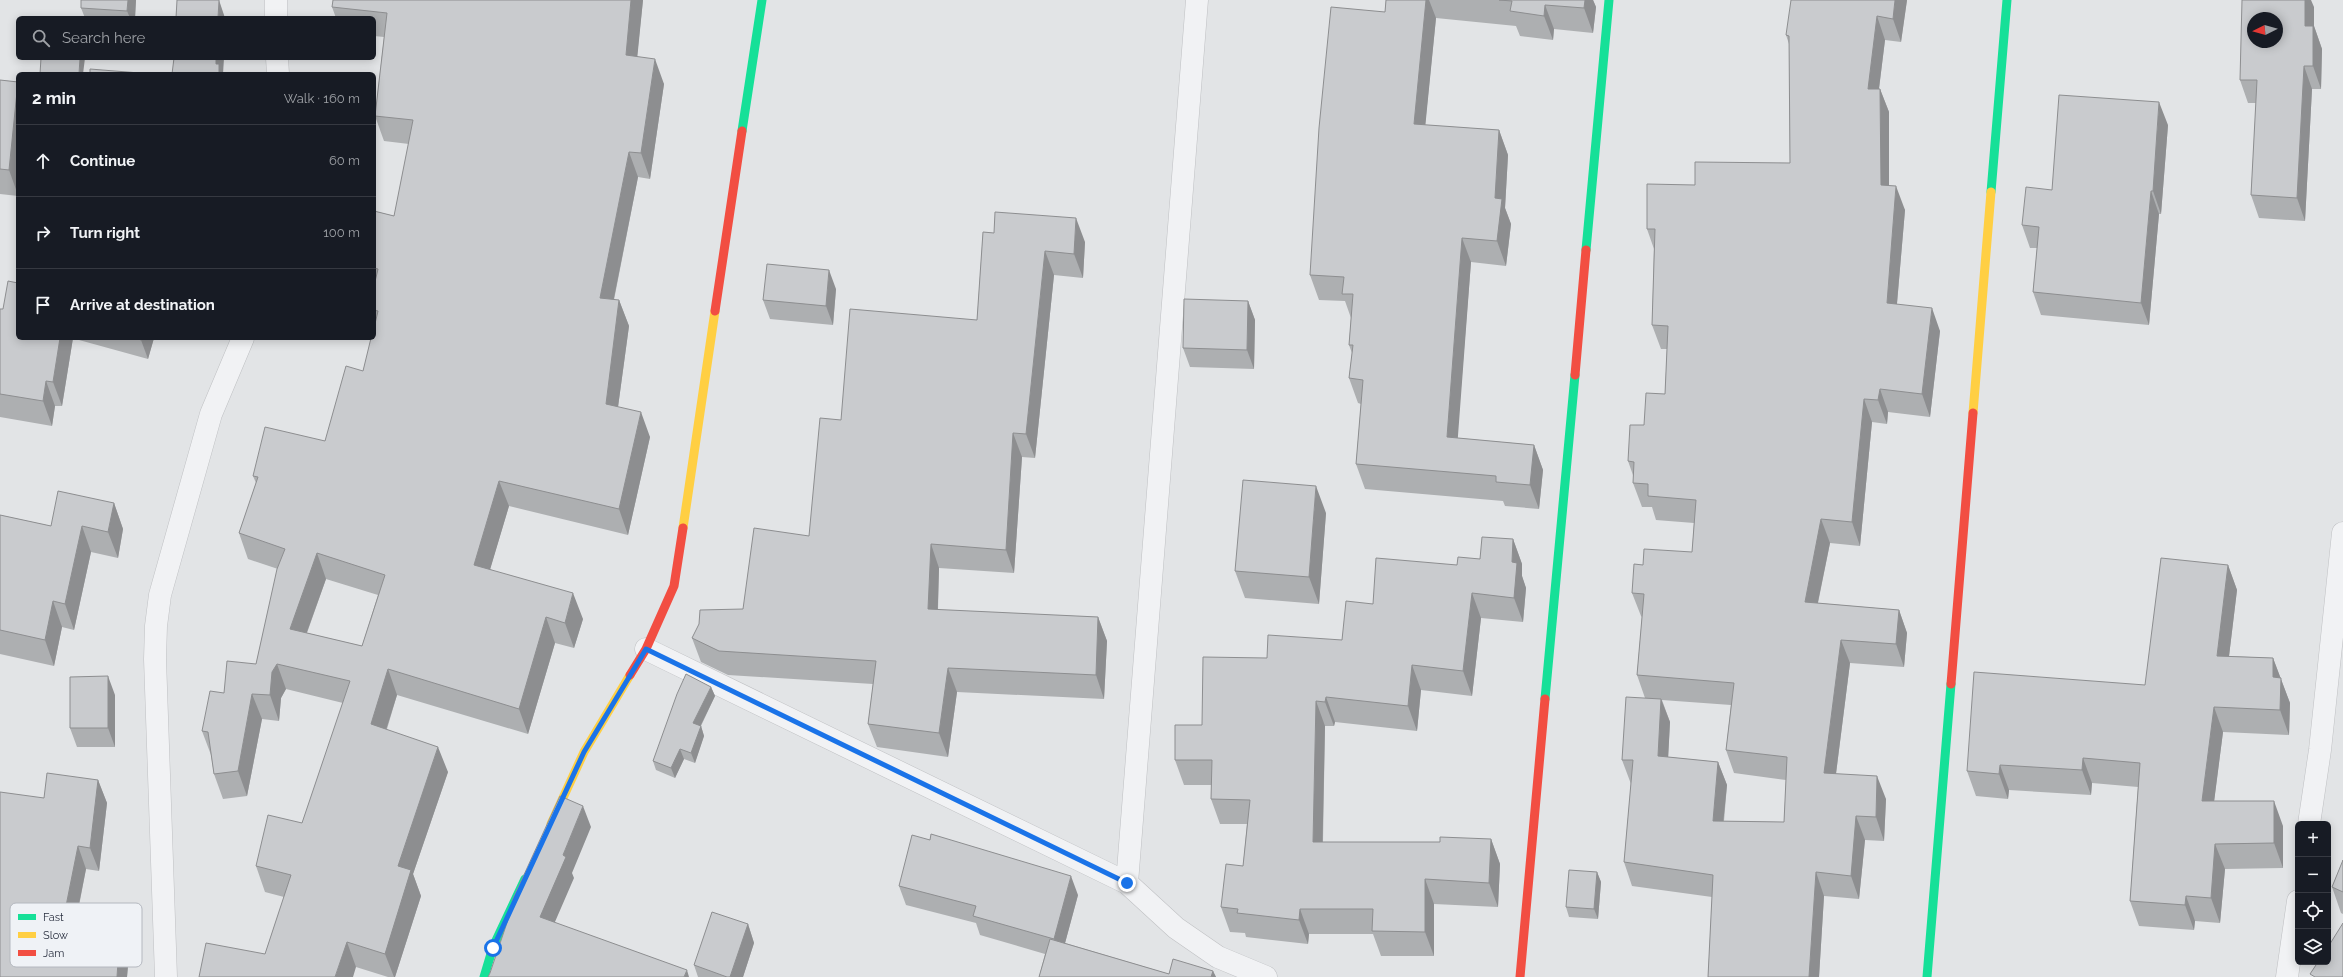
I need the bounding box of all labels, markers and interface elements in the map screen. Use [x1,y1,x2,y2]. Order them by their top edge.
north arrow [2247,12,2283,48]
search box [16,16,376,60]
icon: search [30,27,52,49]
text: Search here [62,29,145,47]
text: 2 min [32,88,76,108]
text: Walk · 160 m [284,91,360,106]
icon: ahead [32,150,54,172]
text: Continue [70,152,135,170]
text: 60 m [329,153,360,168]
icon: right [32,222,54,244]
text: Turn right [70,224,140,242]
text: 100 m [323,225,360,240]
icon: arrive [32,294,54,316]
text: Arrive at destination [70,296,215,314]
map controls [2295,821,2331,965]
button: + [2295,821,2331,857]
button: − [2295,857,2331,893]
route end [1118,874,1136,892]
button: locate [2295,893,2331,929]
legend [10,903,142,967]
text: Fast [43,911,64,924]
text: Slow [43,929,68,942]
button: layers [2295,929,2331,965]
route start [484,939,502,957]
text: Jam [43,947,64,960]

